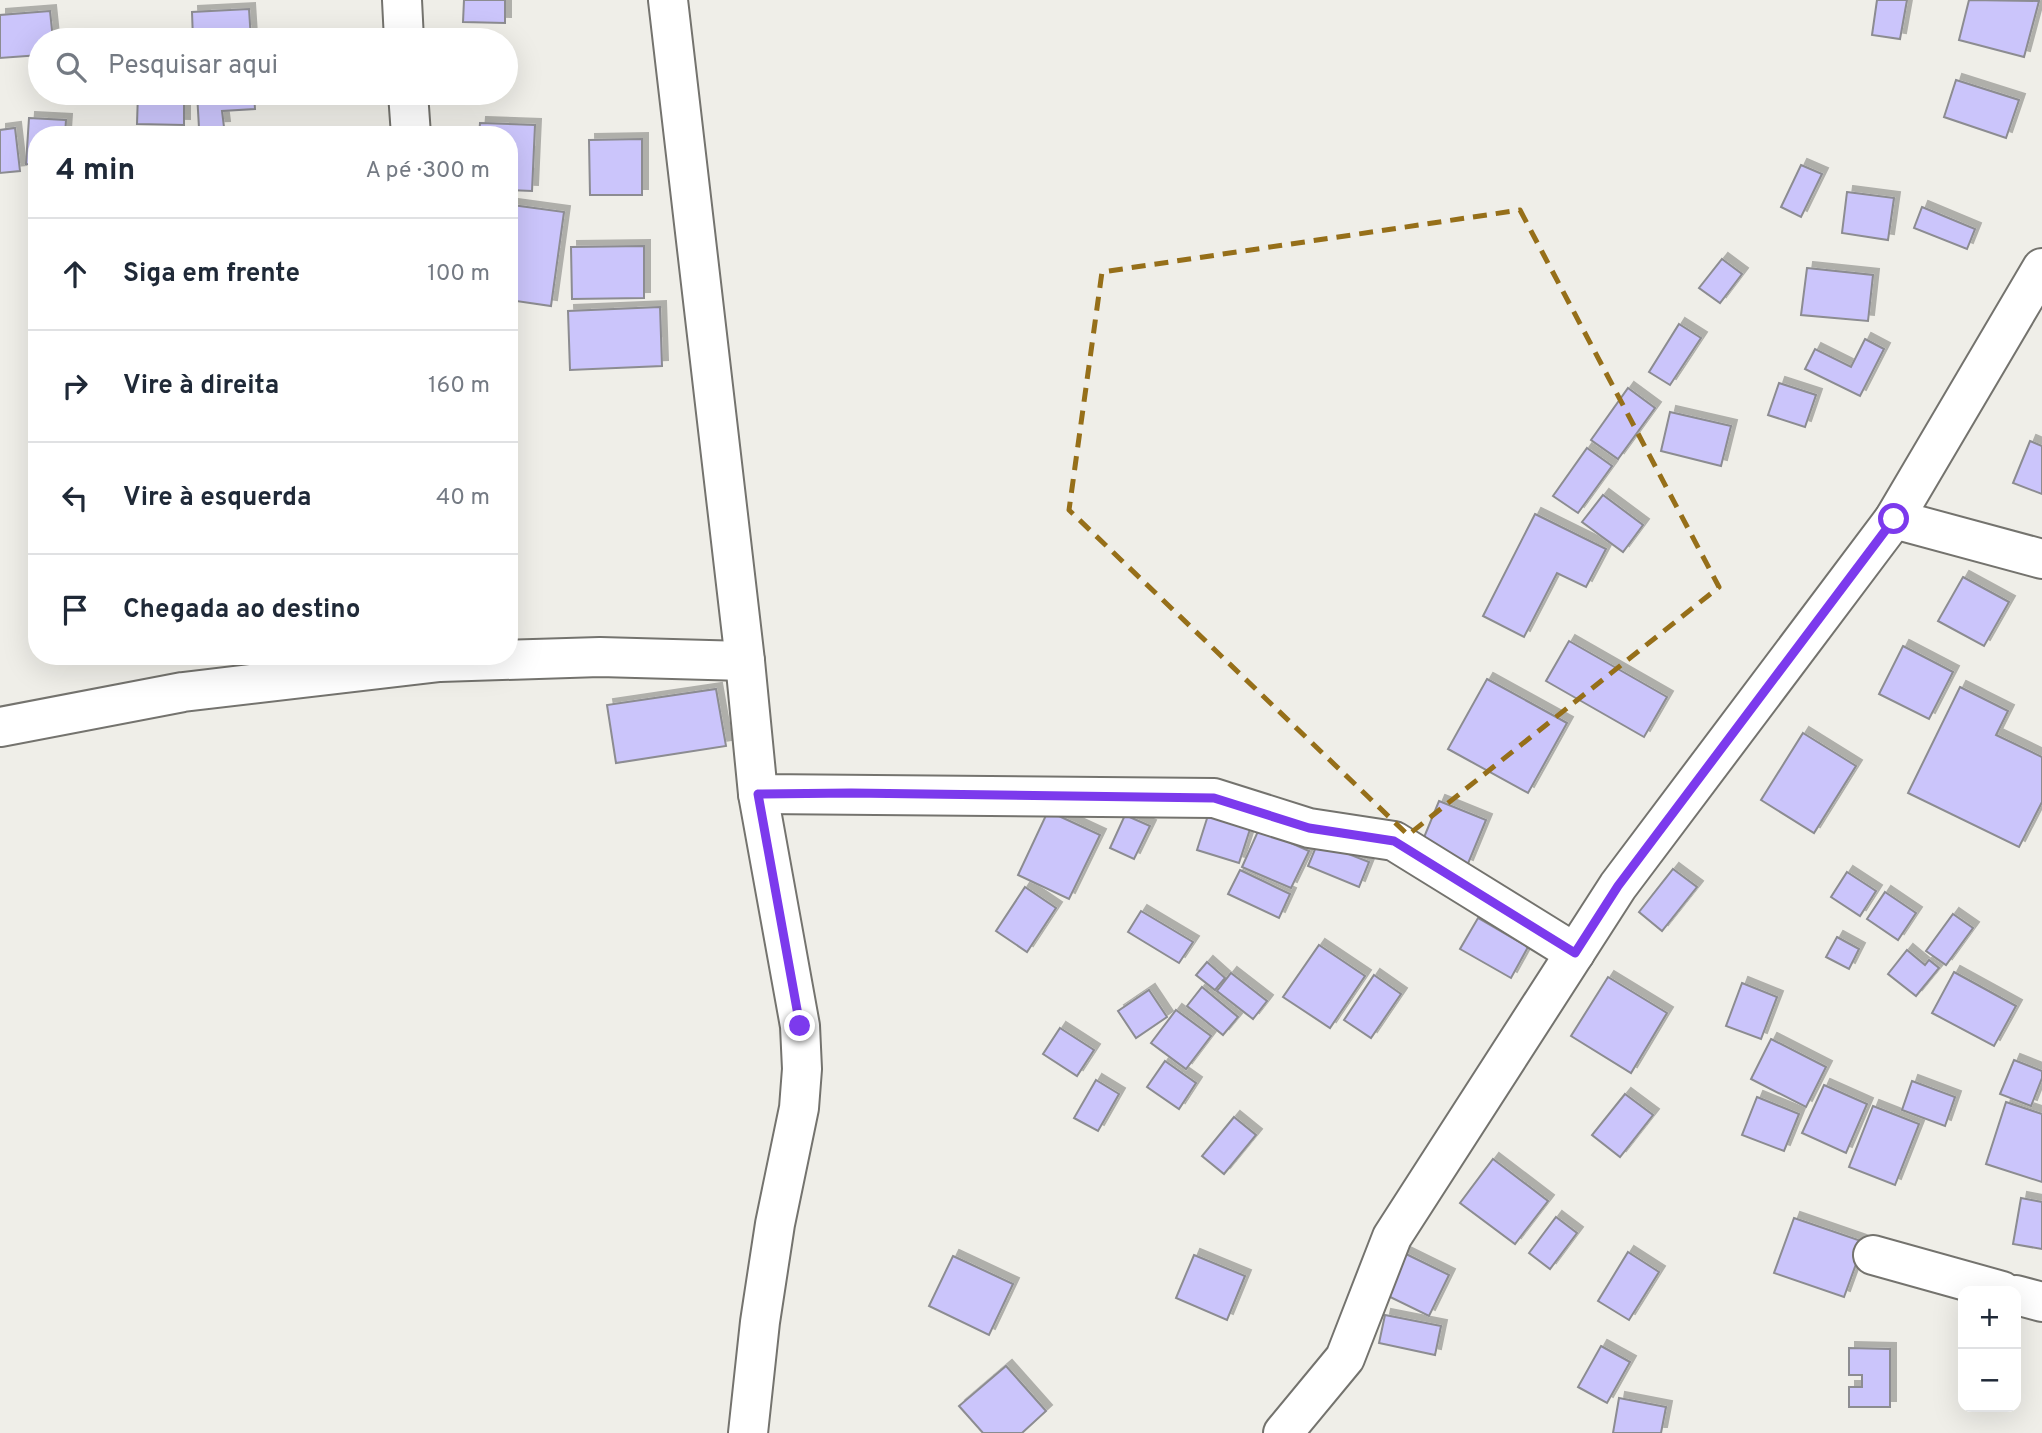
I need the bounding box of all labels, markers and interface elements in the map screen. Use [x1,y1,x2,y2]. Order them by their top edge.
search box [28,28,518,105]
icon: search [52,48,90,86]
text: Pesquisar aqui [108,50,278,83]
text: 4 min [56,153,135,190]
text: A pé · 300 m [366,157,490,186]
icon: ahead [56,255,94,293]
text: Siga em frente [123,258,300,291]
text: 100 m [427,260,490,289]
icon: right [56,367,94,405]
text: Vire à direita [123,370,279,403]
text: 160 m [428,372,490,401]
icon: left [56,479,94,517]
text: Vire à esquerda [123,482,311,515]
text: 40 m [436,484,490,513]
route start [1878,503,1909,534]
icon: arrive [56,591,94,629]
text: Chegada ao destino [123,594,360,627]
route end [784,1010,815,1041]
map controls [1958,1286,2021,1412]
button: + [1958,1286,2021,1349]
button: − [1958,1349,2021,1412]

